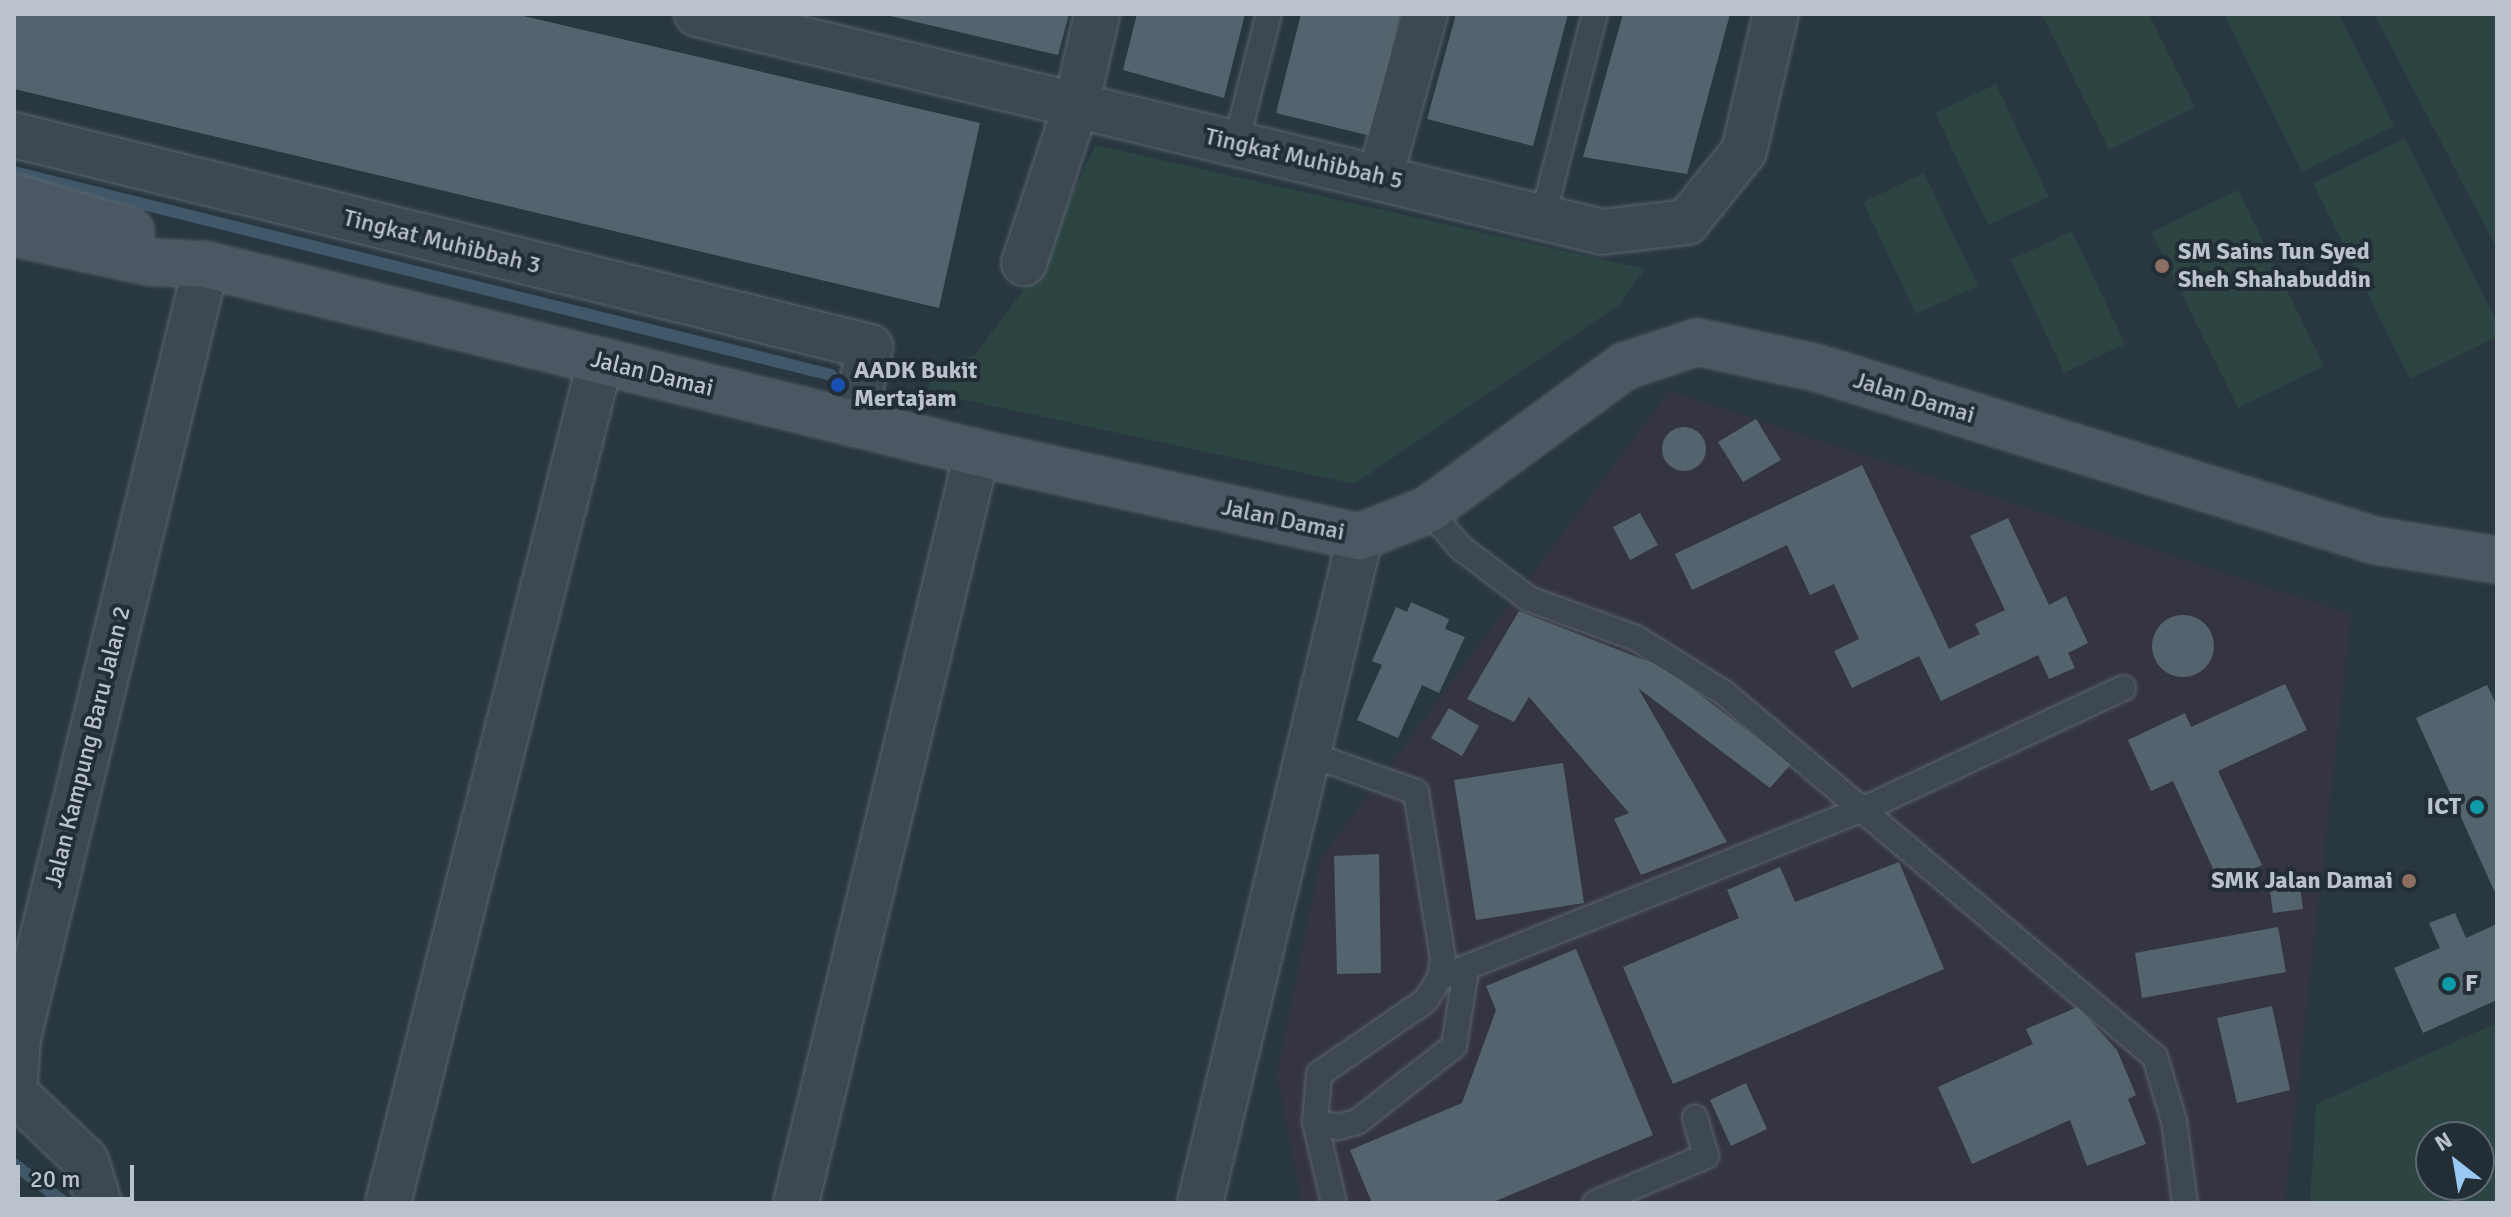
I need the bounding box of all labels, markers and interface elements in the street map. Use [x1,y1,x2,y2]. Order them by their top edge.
street label: Tingkat Muhibbah 5 [1202,122,1406,196]
street label: Tingkat Muhibbah 3 [340,204,544,280]
place label: SM Sains Tun Syed Sheh Shahabuddin [2178,238,2371,294]
marker: SM Sains Tun Syed Sheh Shahabuddin [2153,257,2171,275]
street label: Jalan Damai [588,345,716,403]
place label: AADK Bukit Mertajam [854,357,977,413]
street label: Jalan Damai [1850,366,1978,430]
marker: AADK Bukit Mertajam [829,376,847,394]
street label: Jalan Damai [1219,493,1347,547]
street label: Jalan Kampung Baru Jalan 2 [39,603,137,891]
place label: ICT [2427,793,2461,821]
marker: ICT [2468,798,2486,816]
place label: SMK Jalan Damai [2211,867,2393,895]
marker: SMK Jalan Damai [2400,872,2418,890]
place label: F [2465,970,2478,998]
marker: F [2440,975,2458,993]
north arrow [2415,1121,2495,1201]
text: N [2430,1126,2457,1157]
scale bar [20,1149,138,1199]
text: 20 m [30,1164,80,1194]

